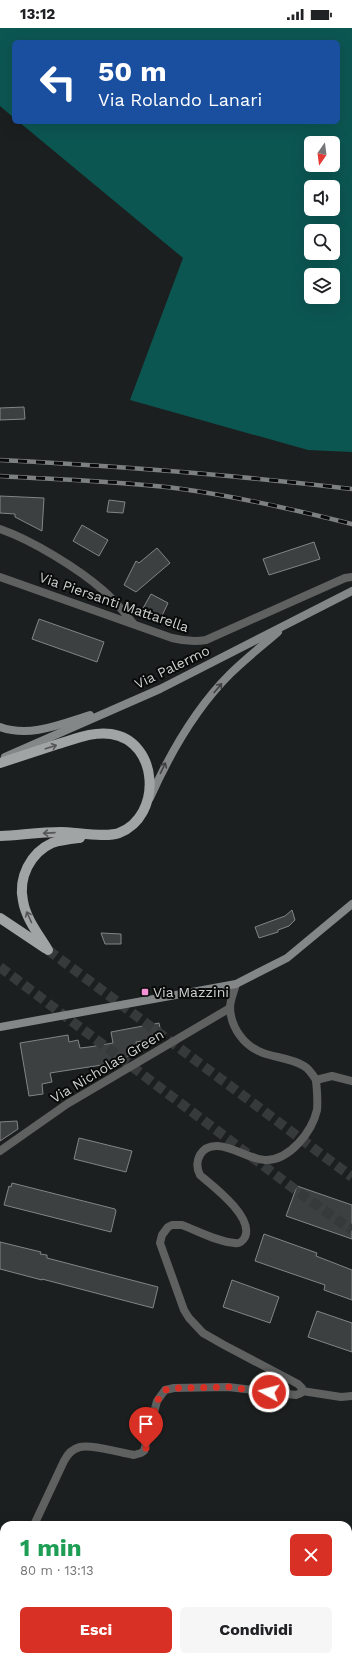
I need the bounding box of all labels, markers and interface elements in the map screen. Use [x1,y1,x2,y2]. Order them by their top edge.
text: 13:12 [20,5,55,23]
text: 50 m [98,55,167,88]
icon: left [32,56,84,108]
text: Via Rolando Lanari [98,89,262,110]
north arrow [304,136,340,172]
map controls [304,136,340,304]
button: sound [304,180,340,216]
button: search [304,224,340,260]
button: layers [304,268,340,304]
street label: Via Piersanti Mattarella [37,569,191,635]
street label: Via Palermo [132,642,212,692]
one-way arrow [214,683,223,693]
one-way arrow [44,743,57,750]
one-way arrow [160,763,167,775]
one-way arrow [43,829,56,837]
one-way arrow [25,911,32,923]
place label: Via Mazzini [153,984,229,1000]
marker: Via Mazzini [140,987,150,997]
street label: Via Nicholas Green [48,1026,166,1106]
position arrow [248,1371,290,1413]
pin [129,1407,163,1448]
icon: arrive [135,1413,157,1435]
text: 1 min [20,1534,82,1562]
button: close [290,1534,332,1576]
text: 80 m · 13:13 [20,1563,94,1578]
button: Esci [20,1607,172,1653]
button: Condividi [180,1607,332,1653]

